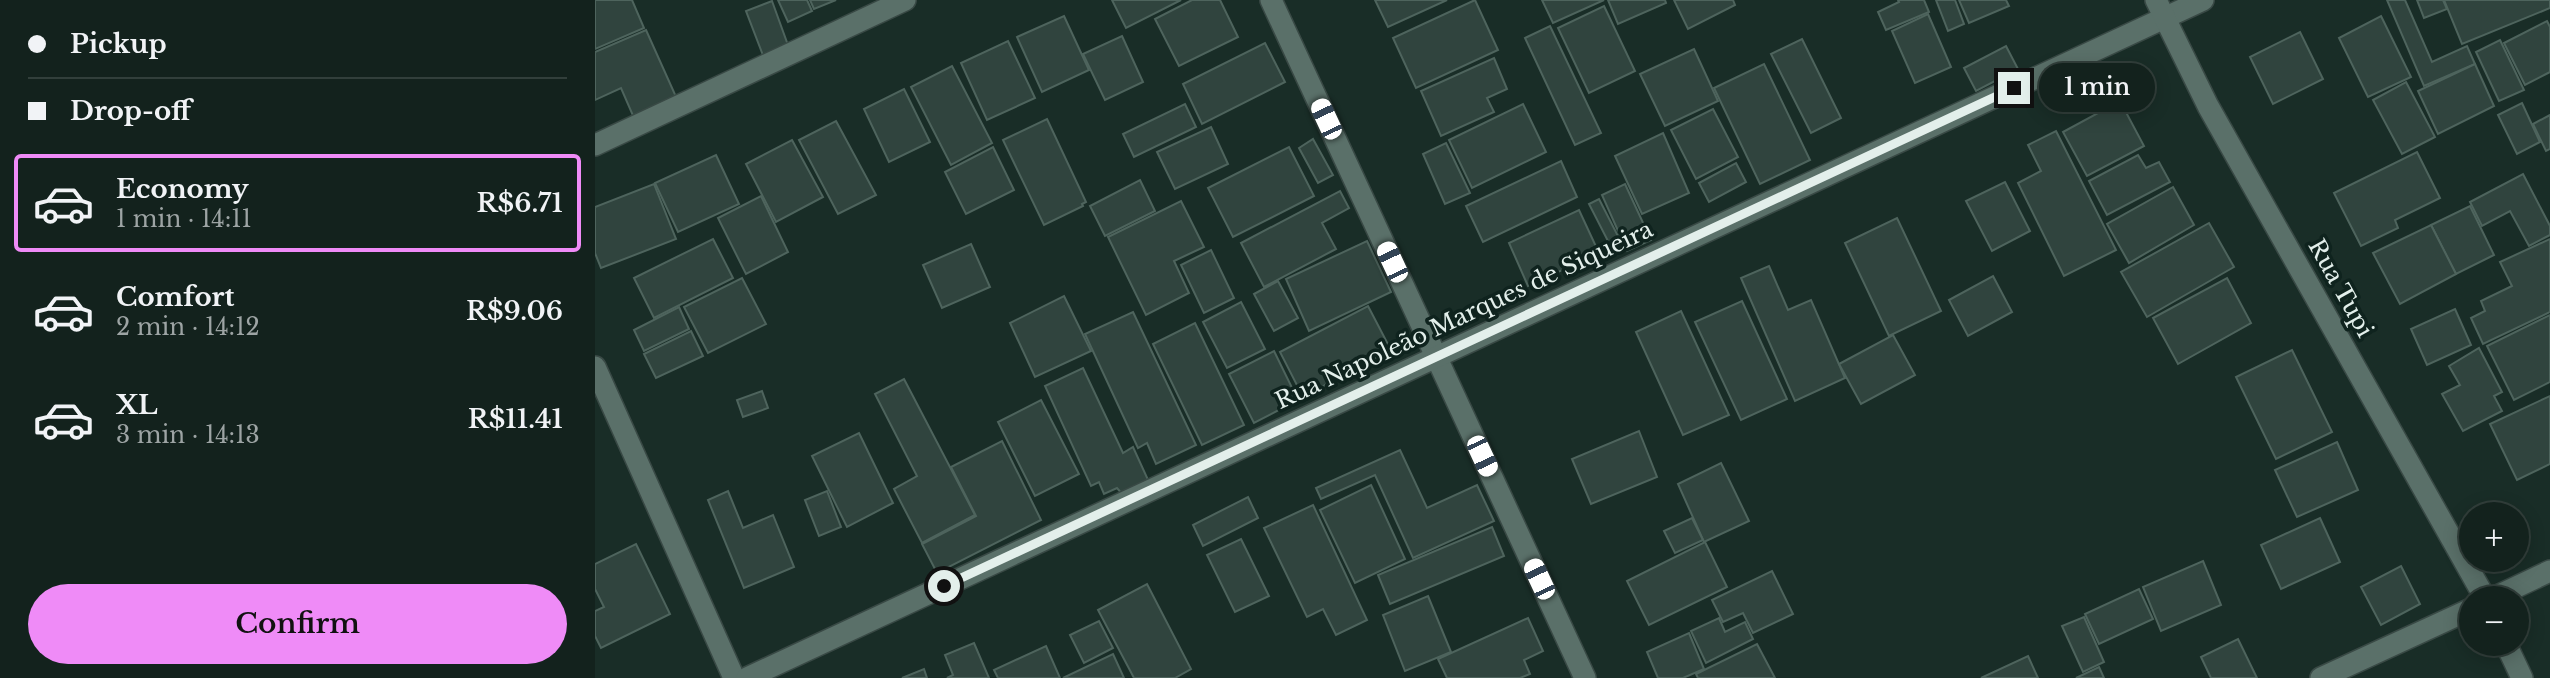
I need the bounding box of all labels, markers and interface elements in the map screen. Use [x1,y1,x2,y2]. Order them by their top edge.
text: Pickup [70,28,167,60]
callout: 1 min [2039,64,2154,112]
route end [1998,72,2030,104]
text: 1 min [2064,73,2130,101]
text: Drop-off [70,95,191,127]
car [1308,96,1345,142]
icon: car [32,172,95,235]
text: Economy [116,173,249,205]
text: R$6.71 [477,187,563,219]
text: 1 min · 14:11 [116,205,252,233]
street label: Rua Napoleão Marques de Siqueira [1271,215,1657,415]
street label: Rua Tupi [2303,234,2379,342]
car [1374,239,1411,285]
icon: car [32,280,95,343]
text: Comfort [116,281,234,313]
text: R$9.06 [466,295,563,327]
text: 2 min · 14:12 [116,313,260,341]
icon: car [32,388,95,451]
text: XL [116,389,158,421]
text: R$11.41 [468,403,563,435]
text: 3 min · 14:13 [116,421,260,449]
car [1464,433,1501,479]
map controls [2459,502,2529,656]
button: + [2459,502,2529,572]
car [1521,556,1558,602]
route start [928,570,960,602]
button: Confirm [28,584,567,664]
button: − [2459,586,2529,656]

